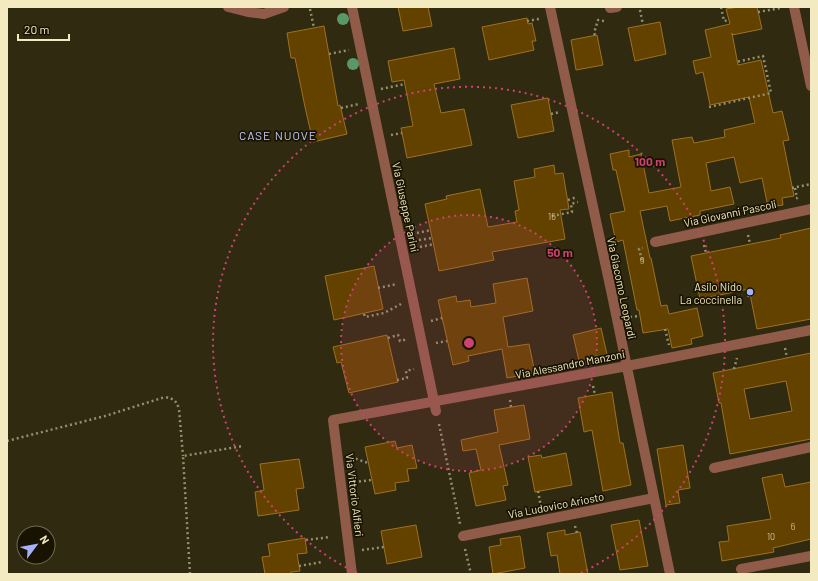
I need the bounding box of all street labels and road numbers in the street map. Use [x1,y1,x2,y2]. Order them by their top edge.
street label: Via Giuseppe Parini [390,161,422,253]
street label: Via Giovanni Pascoli [682,197,778,229]
street label: Via Giacomo Leopardi [605,236,639,340]
street label: Via Alessandro Manzoni [514,347,626,381]
street label: Via Vittorio Alfieri [343,453,367,538]
street label: Via Ludovico Ariosto [507,489,605,521]

